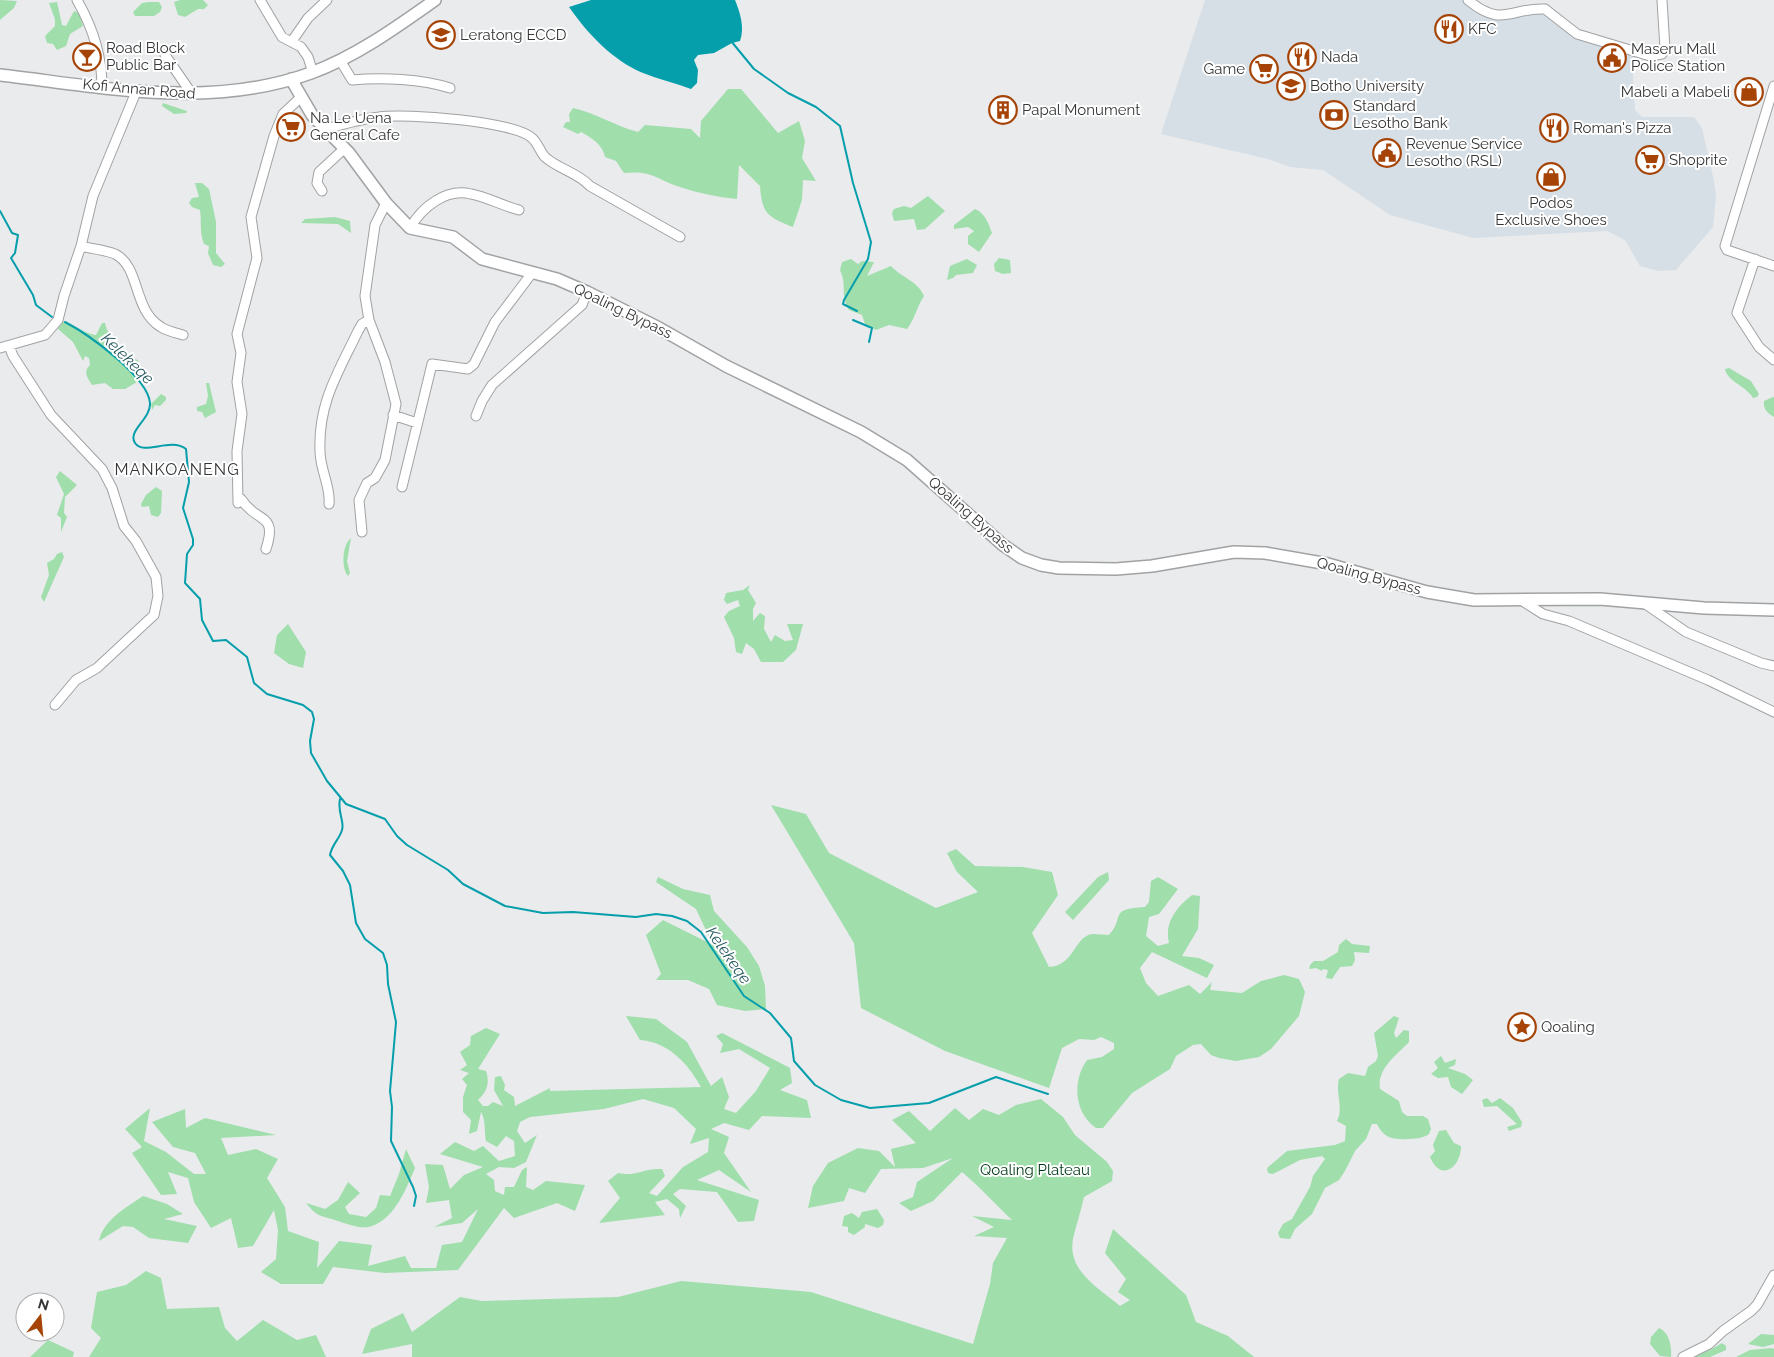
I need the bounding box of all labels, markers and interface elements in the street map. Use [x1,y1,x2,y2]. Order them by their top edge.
restaurant icon: KFC [1434,14,1464,44]
school or university icon: Leratong ECCD [426,20,456,50]
place label: KFC [1468,20,1497,38]
place label: Leratong ECCD [460,26,567,44]
place label: Road Block Public Bar [106,39,185,74]
place label: Maseru Mall Police Station [1631,40,1725,75]
bar icon: Road Block Public Bar [72,42,102,72]
restaurant icon: Nada [1287,42,1317,72]
public building icon: Maseru Mall Police Station [1597,43,1627,73]
place label: Nada [1321,48,1358,66]
supermarket icon: Game [1249,54,1279,84]
place label: Game [1203,60,1245,78]
school or university icon: Botho University [1276,71,1306,101]
street label: Kofi Annan Road [82,75,196,103]
place label: Botho University [1310,77,1424,95]
shop icon: Mabeli a Mabeli [1734,77,1764,107]
place label: Mabeli a Mabeli [1621,83,1730,101]
building icon: Papal Monument [988,95,1018,125]
place label: Standard Lesotho Bank [1353,97,1448,132]
bank icon: Standard Lesotho Bank [1319,100,1349,130]
place label: Papal Monument [1022,101,1140,119]
place label: Na Le Uena General Cafe [310,109,400,144]
supermarket icon: Na Le Uena General Cafe [276,112,306,142]
restaurant icon: Roman's Pizza [1539,113,1569,143]
place label: Roman's Pizza [1573,119,1671,137]
place label: Revenue Service Lesotho (RSL) [1406,135,1523,170]
public building icon: Revenue Service Lesotho (RSL) [1372,138,1402,168]
supermarket icon: Shoprite [1635,145,1665,175]
place label: Shoprite [1669,151,1727,169]
shop icon: Podos Exclusive Shoes [1536,162,1566,192]
place label: Podos Exclusive Shoes [1495,194,1607,229]
street label: Qoaling Bypass [571,279,675,343]
water label: Kelekeqe [97,329,158,388]
district label: MANKOANENG [114,460,240,479]
street label: Qoaling Bypass [925,473,1017,557]
street label: Qoaling Bypass [1315,553,1423,599]
water label: Kelekeqe [702,923,755,988]
place icon: Qoaling [1507,1012,1537,1042]
place label: Qoaling [1541,1018,1595,1036]
park label: Qoaling Plateau [980,1161,1090,1179]
north arrow [15,1292,65,1342]
text: N [36,1295,51,1314]

